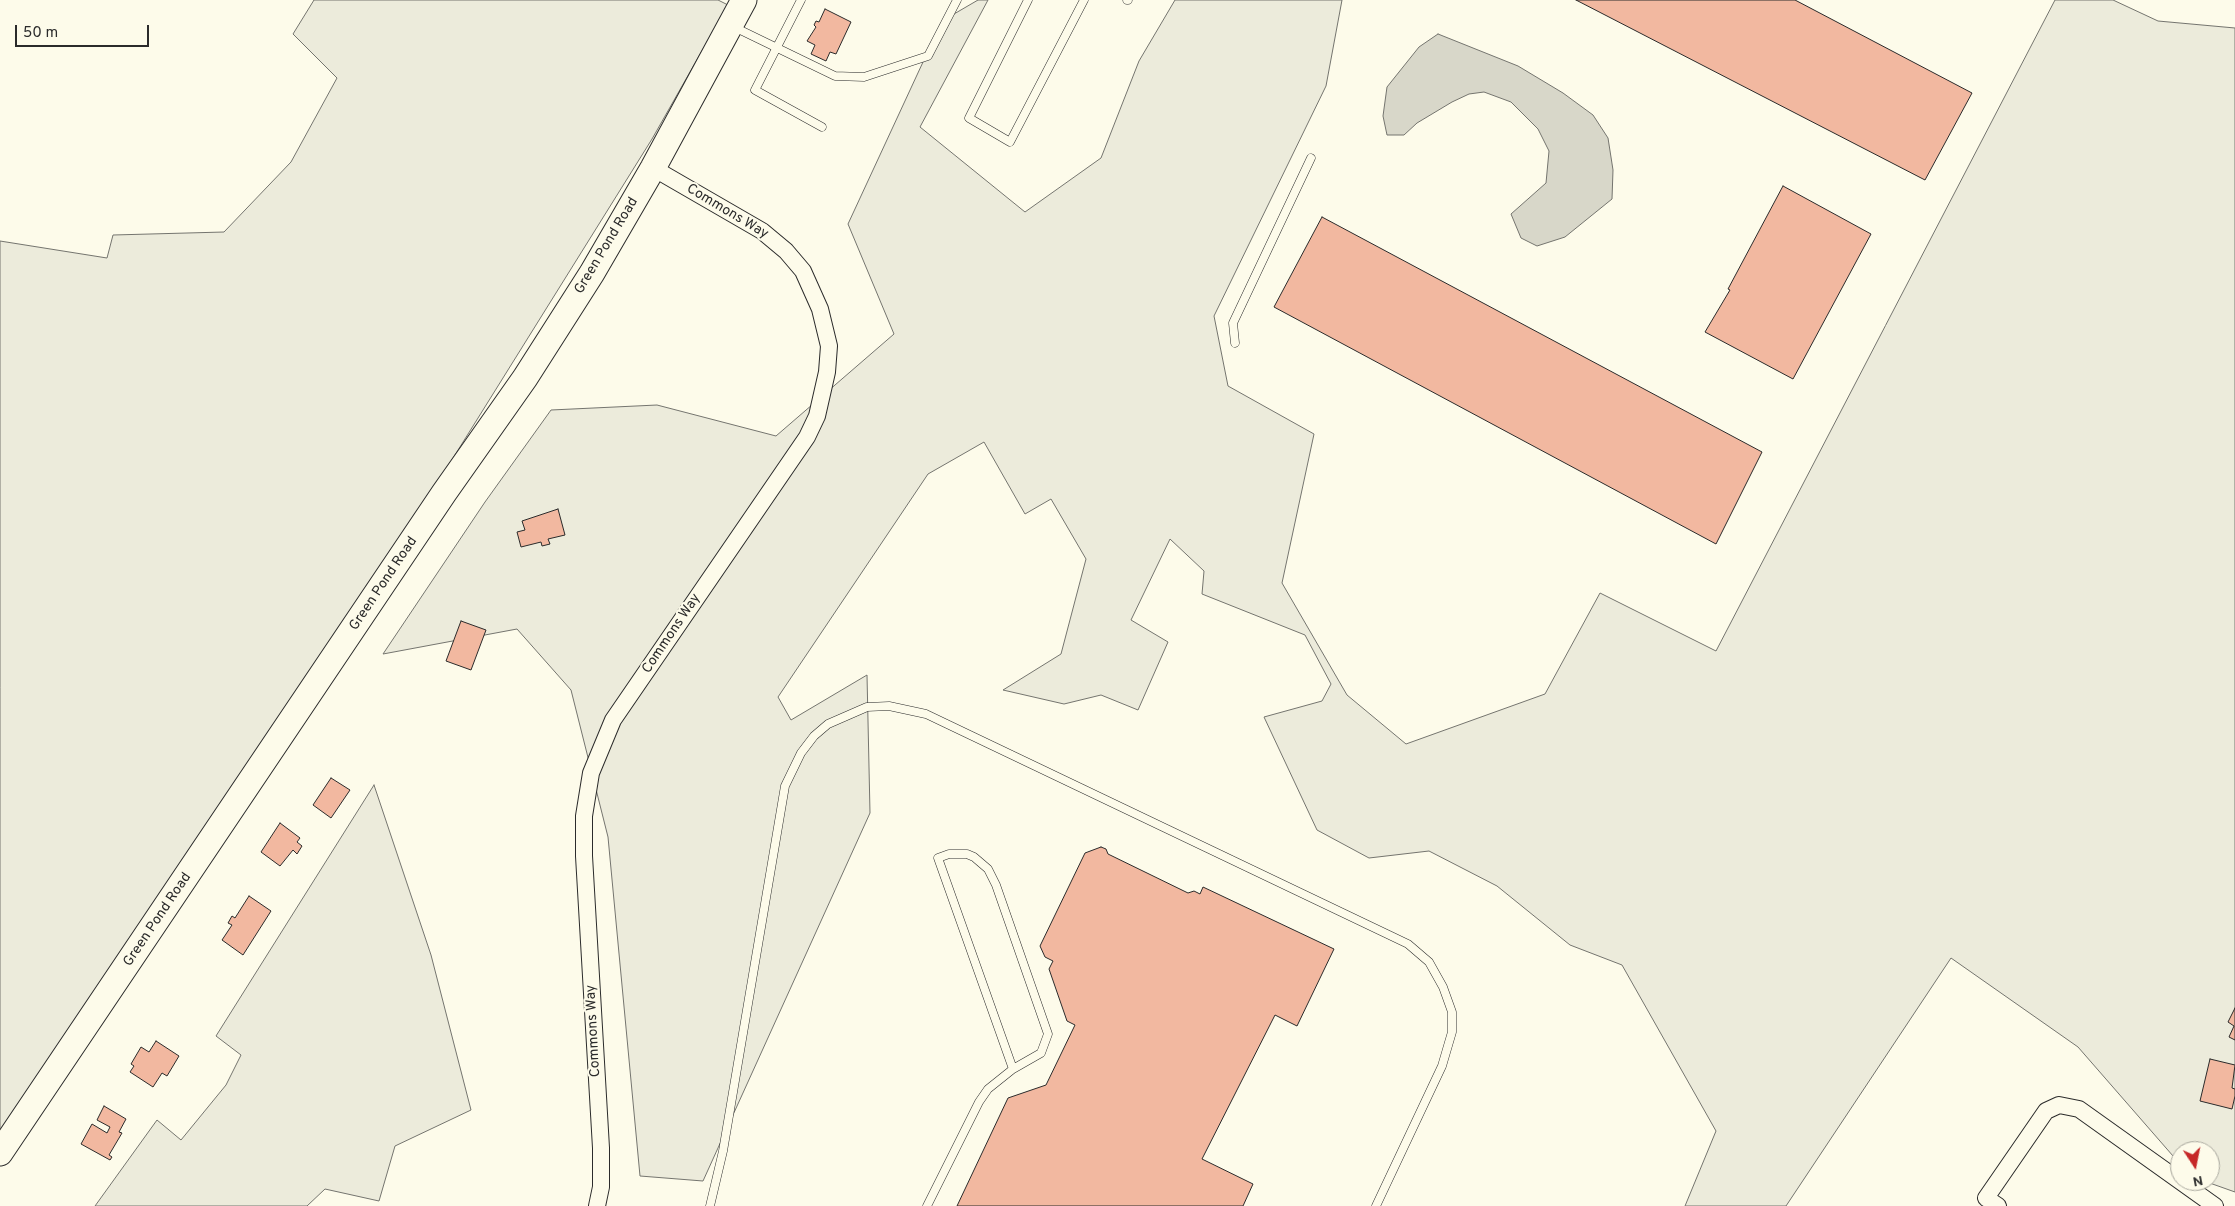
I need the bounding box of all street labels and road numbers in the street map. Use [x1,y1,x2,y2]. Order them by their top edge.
street label: Commons Way [683,181,771,243]
street label: Green Pond Road [572,195,642,297]
street label: Green Pond Road [346,534,422,634]
street label: Commons Way [639,591,705,677]
street label: Green Pond Road [120,870,196,970]
street label: Commons Way [583,984,605,1078]

